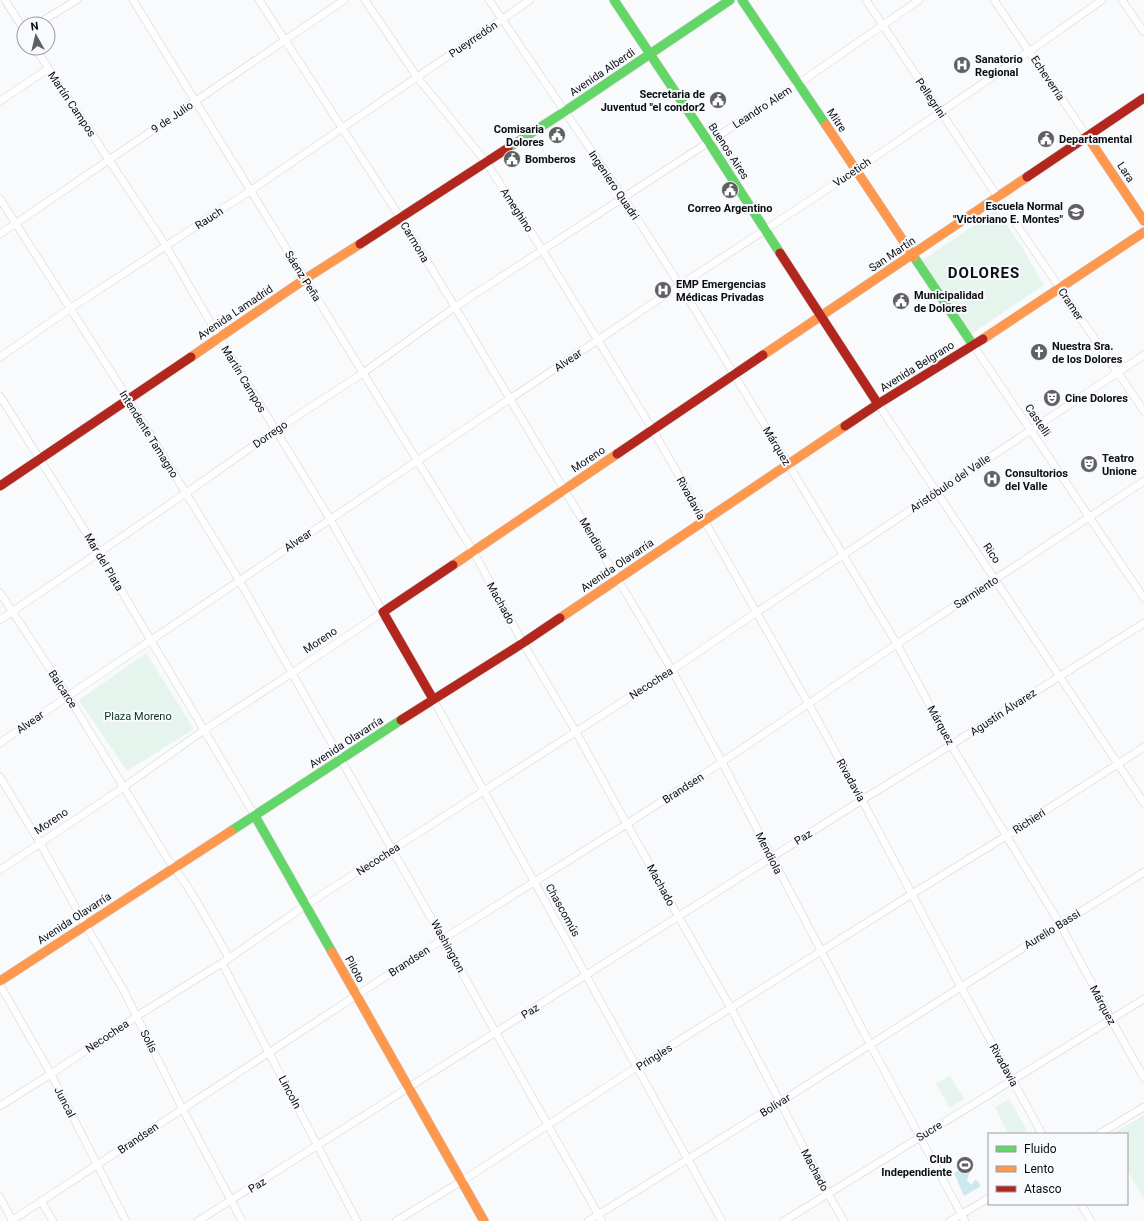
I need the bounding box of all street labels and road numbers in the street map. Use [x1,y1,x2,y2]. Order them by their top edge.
street label: Pueyrredón [447,18,500,60]
street label: Avenida Alberdi [567,46,637,99]
street label: Echeverría [1028,54,1067,103]
street label: Martín Campos [45,69,98,140]
street label: Pellegrini [913,76,949,121]
street label: Leandro Alem [730,83,794,131]
street label: 9 de Julio [149,99,196,136]
street label: Mitre [824,106,849,135]
street label: Buenos Aires [706,121,752,182]
street label: Ingeniero Quadri [586,148,641,222]
street label: Vucetich [831,155,874,190]
street label: Lara [1114,160,1137,185]
street label: Ameghino [498,186,536,235]
street label: Rauch [193,205,226,232]
street label: Carmona [397,220,432,265]
street label: San Martín [867,234,918,275]
street label: Sáenz Peña [282,248,323,304]
street label: Avenida Lamadrid [195,282,275,342]
street label: Cramer [1055,286,1086,323]
street label: Avenida Belgrano [878,338,957,394]
street label: Martín Campos [219,343,269,415]
street label: Alvear [552,346,585,374]
street label: Intendente Tamagno [116,388,181,480]
street label: Castelli [1022,402,1053,439]
street label: Dorrego [251,418,290,451]
street label: Márquez [760,425,793,468]
street label: Moreno [569,443,608,475]
street label: Aristóbulo del Valle [908,452,993,515]
street label: Rivadavia [674,475,708,522]
street label: Mendiola [576,515,611,561]
street label: Alvear [282,526,315,554]
street label: Mar del Plata [81,531,126,593]
street label: Avenida Olavarría [578,536,656,595]
street label: Rico [980,541,1003,566]
street label: Sarmiento [952,573,1001,612]
street label: Machado [484,580,517,626]
street label: Moreno [301,624,340,656]
street label: Necochea [627,665,676,702]
street label: Balcarce [46,668,80,711]
street label: Agustín Álvarez [968,686,1039,739]
street label: Márquez [924,703,957,748]
street label: Alvear [14,708,47,737]
street label: Avenida Olavarría [307,714,386,771]
street label: Rivadavia [834,757,868,804]
street label: Brandsen [660,770,706,806]
street label: Moreno [32,805,71,837]
street label: Richieri [1011,806,1048,837]
street label: Paz [792,827,815,848]
street label: Mendiola [752,830,785,876]
street label: Necochea [354,841,403,878]
street label: Machado [644,862,677,908]
street label: Chascomús [543,882,583,939]
street label: Avenida Olavarría [35,890,114,947]
street label: Aurelio Bassi [1022,907,1083,952]
street label: Washington [428,918,467,975]
street label: Brandsen [386,943,432,979]
street label: Piloto [342,954,367,985]
street label: Márquez [1087,983,1119,1028]
street label: Paz [519,1001,542,1022]
street label: Necochea [83,1017,131,1056]
street label: Solís [137,1028,160,1055]
street label: Pringles [634,1041,675,1073]
street label: Rivadavia [987,1042,1021,1089]
street label: Lincoln [275,1074,304,1111]
street label: Juncal [51,1085,78,1120]
street label: Bolívar [758,1091,793,1120]
street label: Sucre [914,1118,945,1144]
street label: Brandsen [115,1120,161,1157]
street label: Machado [798,1147,831,1194]
street label: Paz [246,1175,269,1196]

